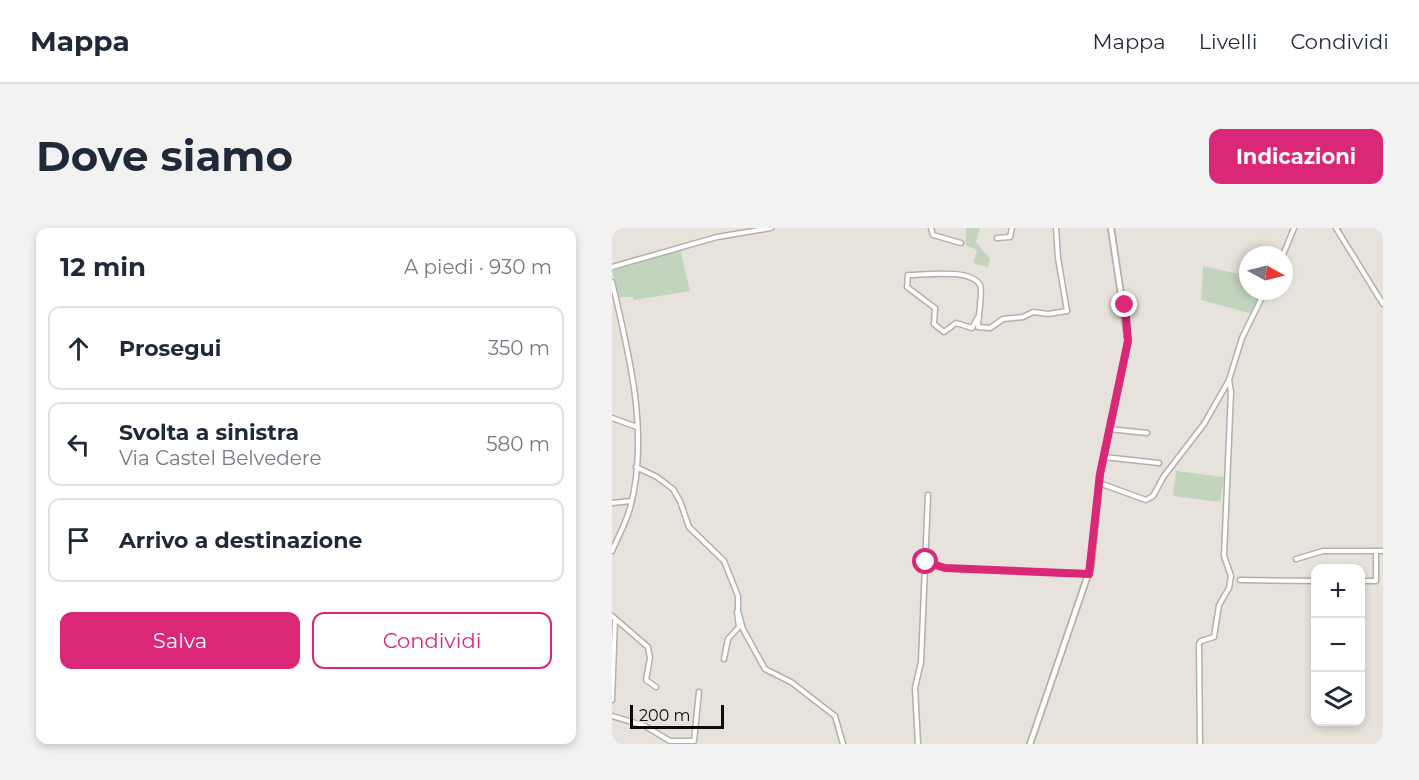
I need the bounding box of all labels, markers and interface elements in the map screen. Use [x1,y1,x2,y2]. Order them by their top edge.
text: Mappa [30,24,130,58]
text: Mappa [1092,29,1166,54]
text: Livelli [1199,29,1257,54]
text: Condividi [1290,29,1389,54]
button: Indicazioni [1209,129,1383,184]
text: Dove siamo [36,130,293,182]
north arrow [1239,246,1293,300]
text: 12 min [60,251,146,283]
text: A piedi · 930 m [404,255,552,279]
route end [1111,291,1137,317]
icon: ahead [62,332,95,365]
text: Prosegui [119,335,221,362]
text: 350 m [488,336,550,360]
text: Svolta a sinistra [119,419,299,446]
icon: left [62,428,95,461]
text: 580 m [486,432,550,456]
text: Via Castel Belvedere [119,446,322,470]
icon: arrive [62,524,95,557]
text: Arrivo a destinazione [119,527,362,554]
route start [912,548,938,574]
map controls [1311,564,1365,726]
button: + [1311,564,1365,618]
button: Salva [60,612,300,669]
button: Condividi [312,612,552,669]
button: − [1311,618,1365,672]
button: layers [1311,672,1365,726]
scale bar [630,702,724,730]
text: 200 m [639,706,690,725]

